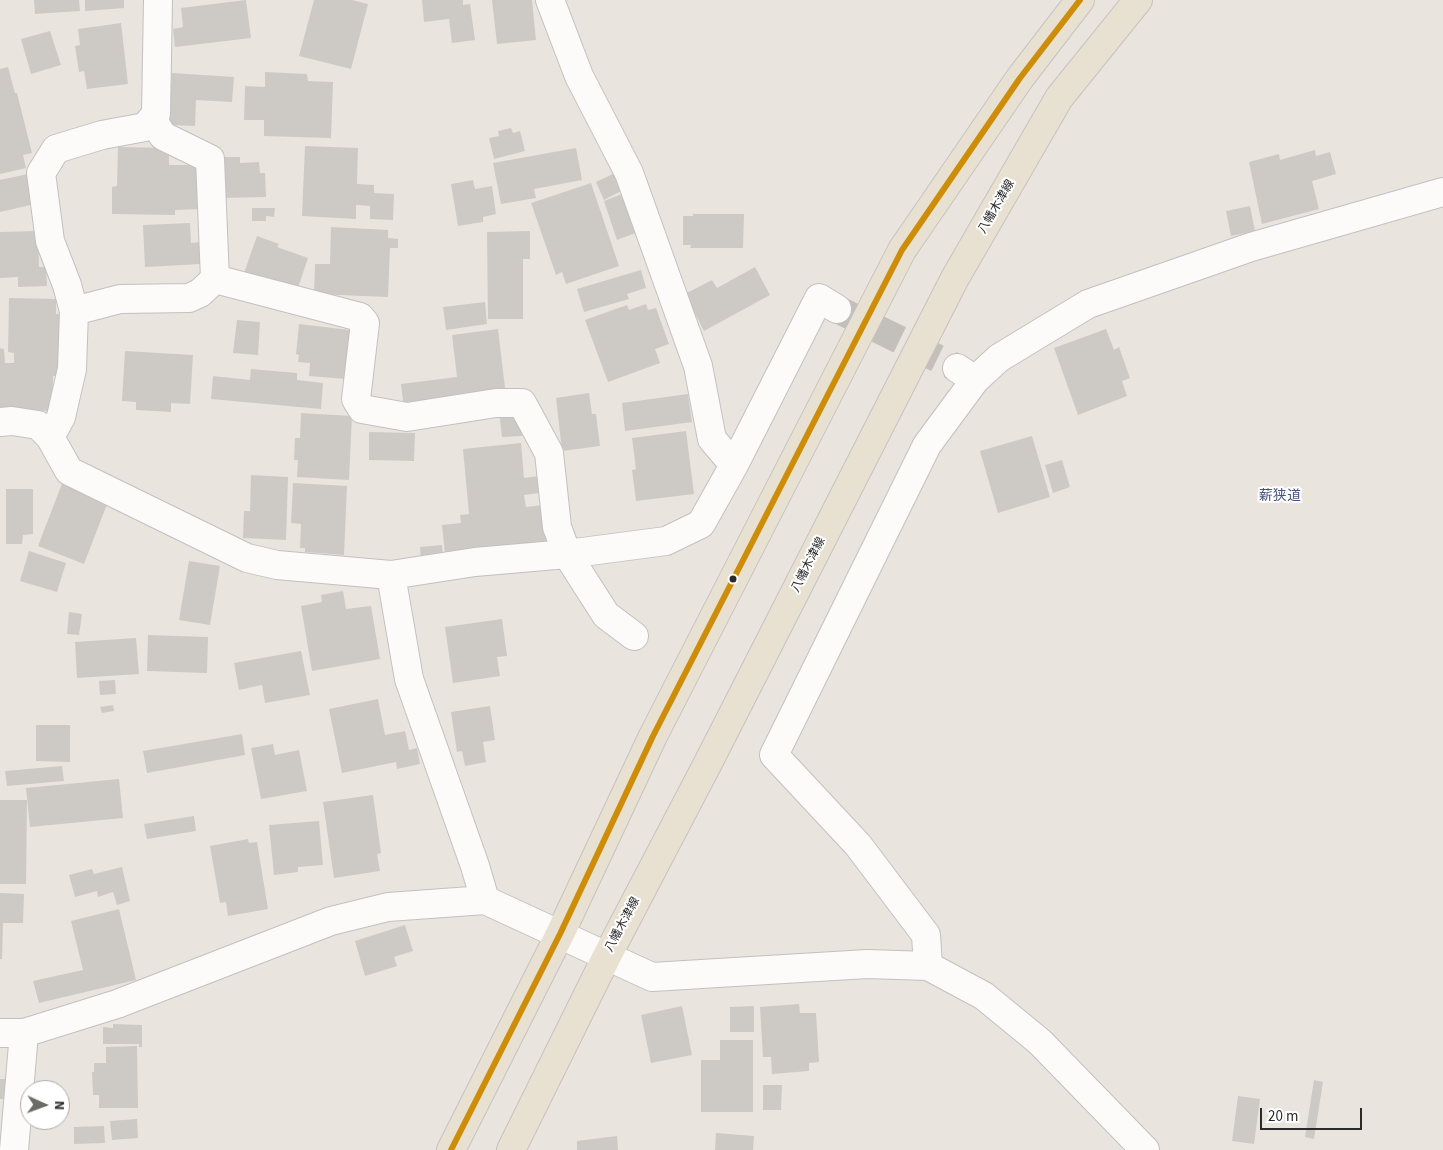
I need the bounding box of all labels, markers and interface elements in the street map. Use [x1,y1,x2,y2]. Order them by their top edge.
street label: 八幡木津線 [976,177,1018,237]
district label: 薪狭道 [1259,489,1301,505]
street label: 八幡木津線 [789,535,829,595]
unlabelled marker [728,574,738,584]
street label: 八幡木津線 [603,895,643,955]
north arrow [20,1080,70,1130]
scale bar [1263,1098,1366,1130]
text: N [49,1100,69,1110]
text: 20 m [1268,1106,1298,1127]

